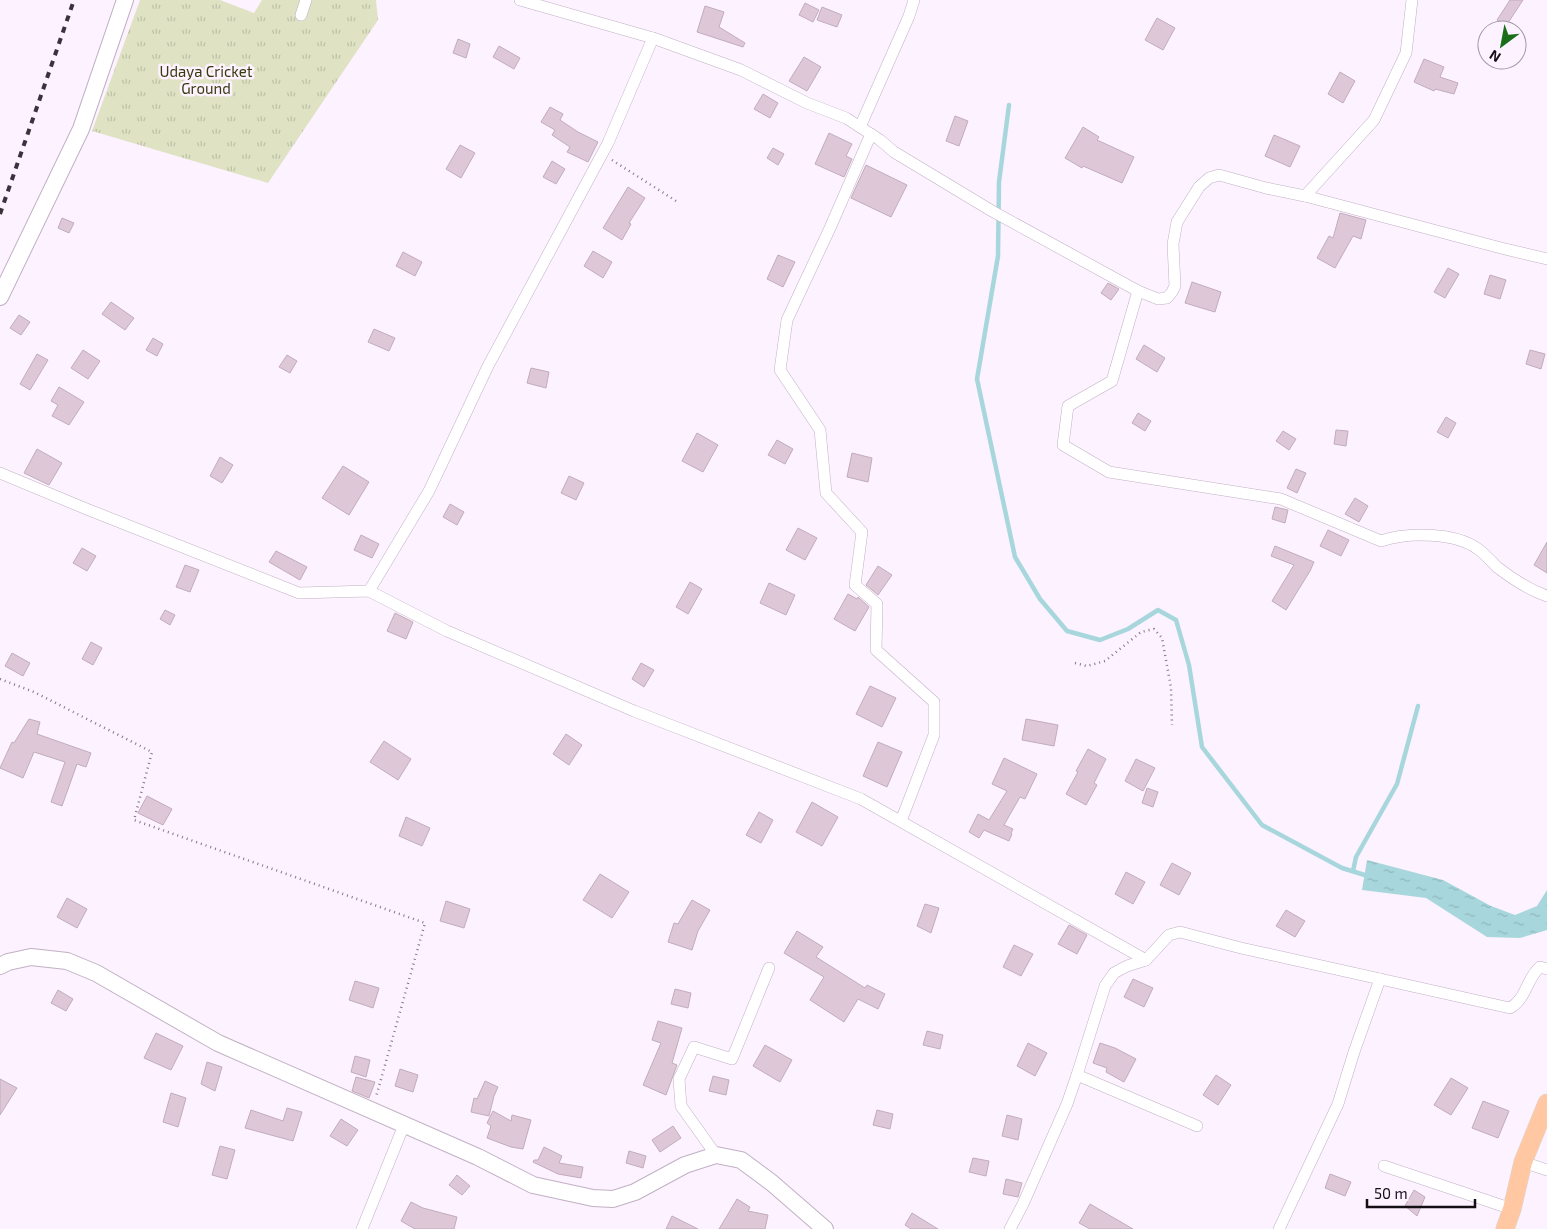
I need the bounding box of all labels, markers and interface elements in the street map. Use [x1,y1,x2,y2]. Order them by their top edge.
north arrow [1477,20,1527,70]
text: N [1486,47,1504,66]
park label: Udaya Cricket Ground [159,62,253,97]
scale bar [1367,1176,1474,1208]
text: 50 m [1374,1184,1408,1202]

